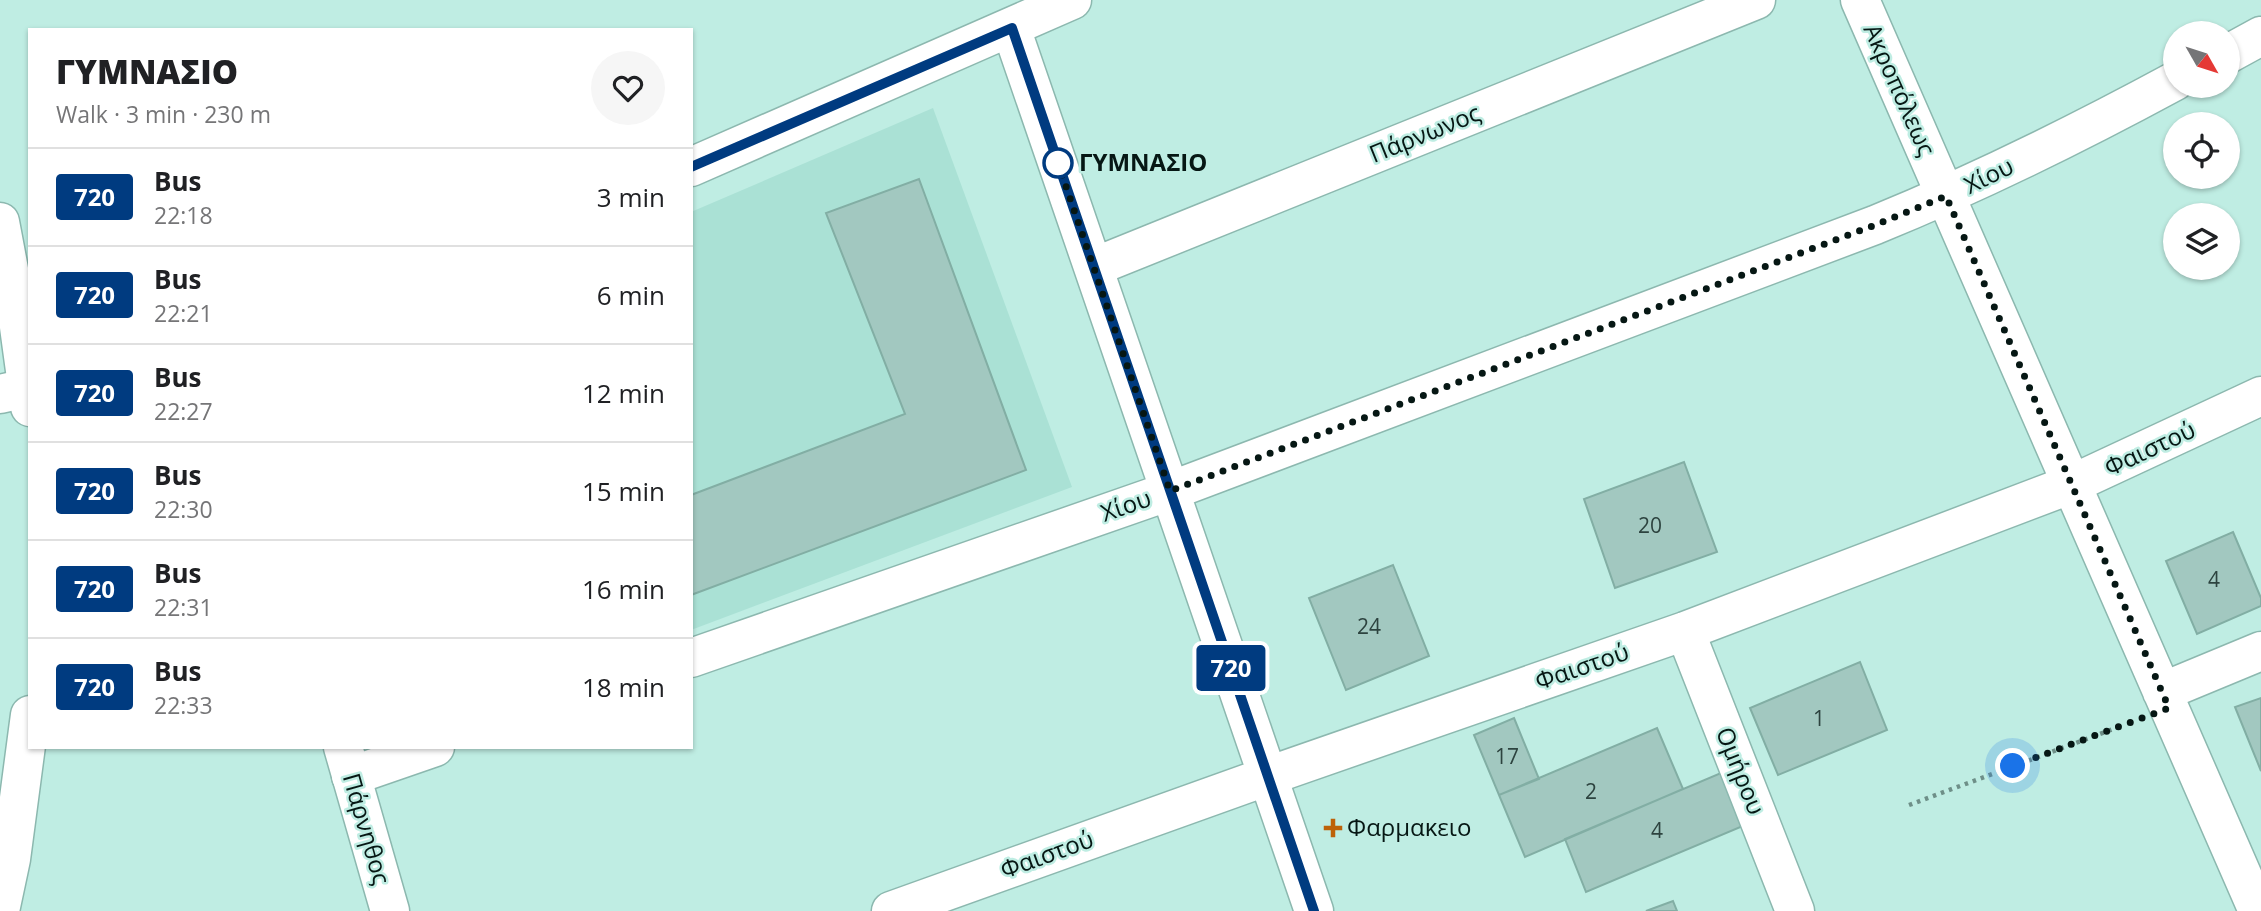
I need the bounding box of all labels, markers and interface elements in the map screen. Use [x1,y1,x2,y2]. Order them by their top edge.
street label: Ακροπόλεως [1857,18,1944,161]
north arrow [2163,21,2240,98]
map controls [2163,21,2240,280]
text: ΓΥΜΝΑΣΙΟ [56,49,238,94]
button: heart [591,51,665,125]
street label: Πάρνωνος [1364,95,1485,170]
text: Walk · 3 min · 230 m [56,98,271,130]
button: locate [2163,112,2240,189]
place label: ΓΥΜΝΑΣΙΟ [1079,145,1207,178]
marker: ΓΥΜΝΑΣΙΟ [1043,148,1073,178]
street label: Χίου [1958,149,2019,201]
text: Bus [154,163,201,199]
text: 3 min [597,179,665,215]
text: 720 [74,180,115,213]
text: 22:18 [154,199,213,231]
button: layers [2163,203,2240,280]
text: Bus [154,261,201,297]
text: 6 min [597,277,665,313]
text: 720 [74,278,115,311]
text: 22:21 [154,297,213,329]
text: Bus [154,359,201,395]
text: 12 min [582,375,665,411]
text: 720 [74,376,115,409]
text: 22:27 [154,395,213,427]
street label: Φαιστού [2098,412,2200,483]
text: Bus [154,457,201,493]
text: 15 min [582,473,665,509]
text: 720 [74,474,115,507]
street label: Χίου [1096,481,1155,529]
text: 22:30 [154,493,213,525]
house number: 20 [1638,511,1662,539]
text: Bus [154,555,201,591]
house number: 4 [2208,565,2220,593]
text: 16 min [582,571,665,607]
text: 720 [74,572,115,605]
text: 22:31 [154,591,213,623]
house number: 24 [1357,612,1381,640]
street label: Φαιστού [1530,634,1633,697]
line badge: 720 [1191,645,1271,691]
text: 720 [1210,651,1252,684]
text: Bus [154,653,201,689]
text: 18 min [582,669,665,705]
text: 720 [74,670,115,703]
text: 22:33 [154,689,213,721]
house number: 1 [1813,704,1825,732]
street label: Ομήρου [1709,722,1774,819]
house number: 17 [1495,742,1519,770]
your location [1995,748,2030,783]
street label: Πάρνηθος [336,769,399,888]
house number: 2 [1585,777,1597,805]
place label: Φαρμακειο [1347,810,1471,843]
house number: 4 [1651,816,1663,844]
marker: Φαρμακειο [1325,820,1341,836]
street label: Φαιστού [995,821,1098,886]

